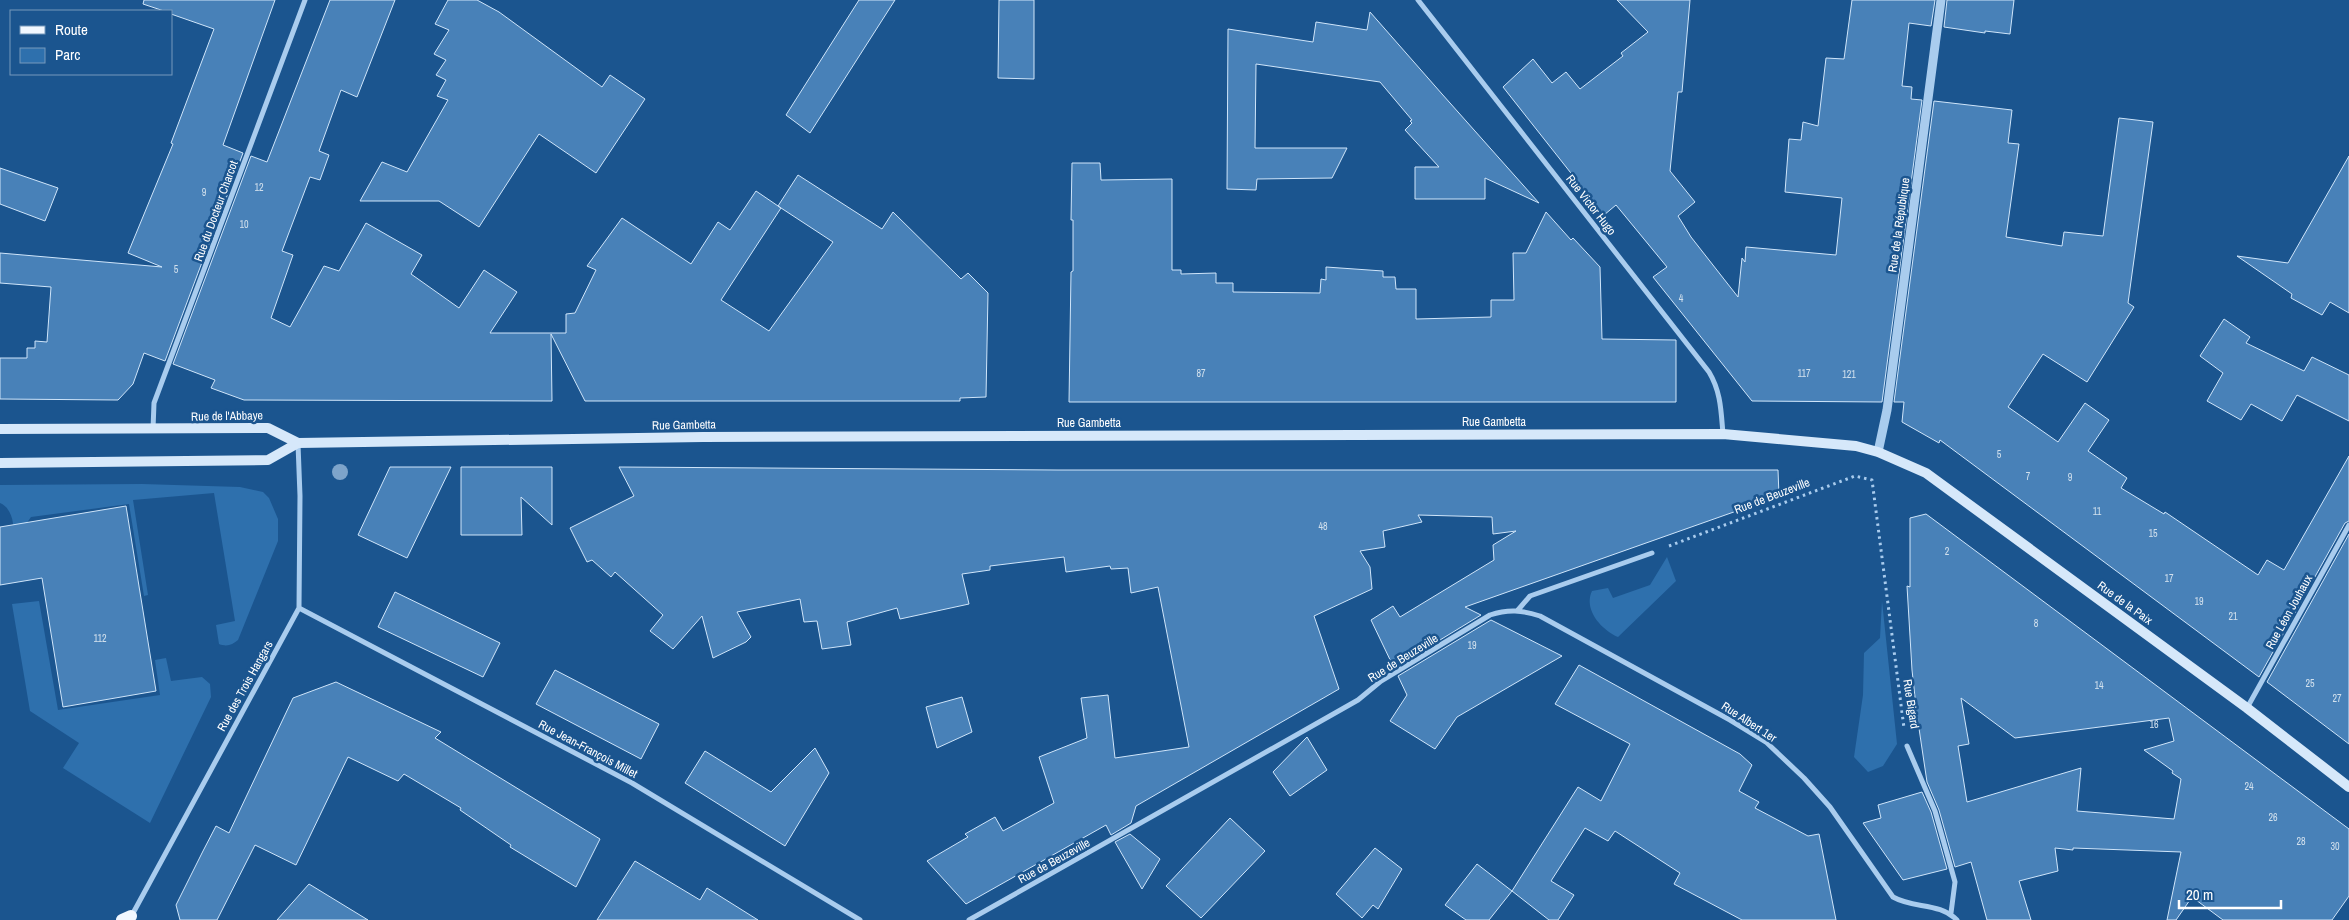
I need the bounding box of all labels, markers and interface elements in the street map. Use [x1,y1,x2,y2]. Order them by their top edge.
legend [10,10,172,75]
text: Route [55,19,88,40]
text: Parc [55,44,80,65]
street label: Rue du Docteur Charcot [190,158,242,264]
street label: Rue Victor Hugo [1562,171,1620,239]
street label: Rue de la République [1884,177,1914,273]
house number: 12 [254,181,264,194]
house number: 9 [202,186,207,199]
house number: 10 [239,218,249,231]
house number: 5 [174,263,179,276]
house number: 4 [1679,292,1684,305]
house number: 87 [1196,367,1206,380]
house number: 117 [1797,367,1811,380]
house number: 121 [1842,368,1856,381]
street label: Rue de l'Abbaye [191,407,263,425]
street label: Rue Gambetta [1462,414,1527,430]
street label: Rue Gambetta [1057,415,1122,431]
street label: Rue Gambetta [652,416,717,434]
house number: 5 [1997,448,2002,461]
house number: 7 [2026,470,2031,483]
house number: 9 [2068,471,2073,484]
street label: Rue de Beuzeville [1732,474,1812,518]
house number: 11 [2093,505,2102,518]
house number: 48 [1318,520,1328,533]
house number: 15 [2148,527,2158,540]
house number: 2 [1945,545,1950,558]
house number: 17 [2164,572,2174,585]
street label: Rue Léon Jouhaux [2262,572,2316,652]
street label: Rue de la Paix [2094,578,2156,628]
house number: 19 [2194,595,2204,608]
house number: 21 [2228,610,2238,623]
house number: 8 [2034,617,2039,630]
street label: Rue de Beuzeville [1365,630,1441,686]
house number: 112 [93,632,107,645]
street label: Rue des Trois Hangars [213,638,277,734]
house number: 19 [1467,639,1477,652]
house number: 25 [2305,677,2315,690]
street label: Rue Bigard [1899,678,1923,730]
house number: 14 [2094,679,2104,692]
house number: 27 [2332,692,2342,705]
street label: Rue Albert 1er [1718,698,1780,746]
street label: Rue Jean-François Millet [536,716,641,782]
house number: 16 [2149,718,2159,731]
house number: 24 [2244,780,2254,793]
house number: 26 [2268,811,2278,824]
street label: Rue de Beuzeville [1015,835,1093,887]
house number: 28 [2296,835,2306,848]
house number: 30 [2330,840,2340,853]
scale bar [2179,878,2282,910]
text: 20 m [2186,884,2213,905]

